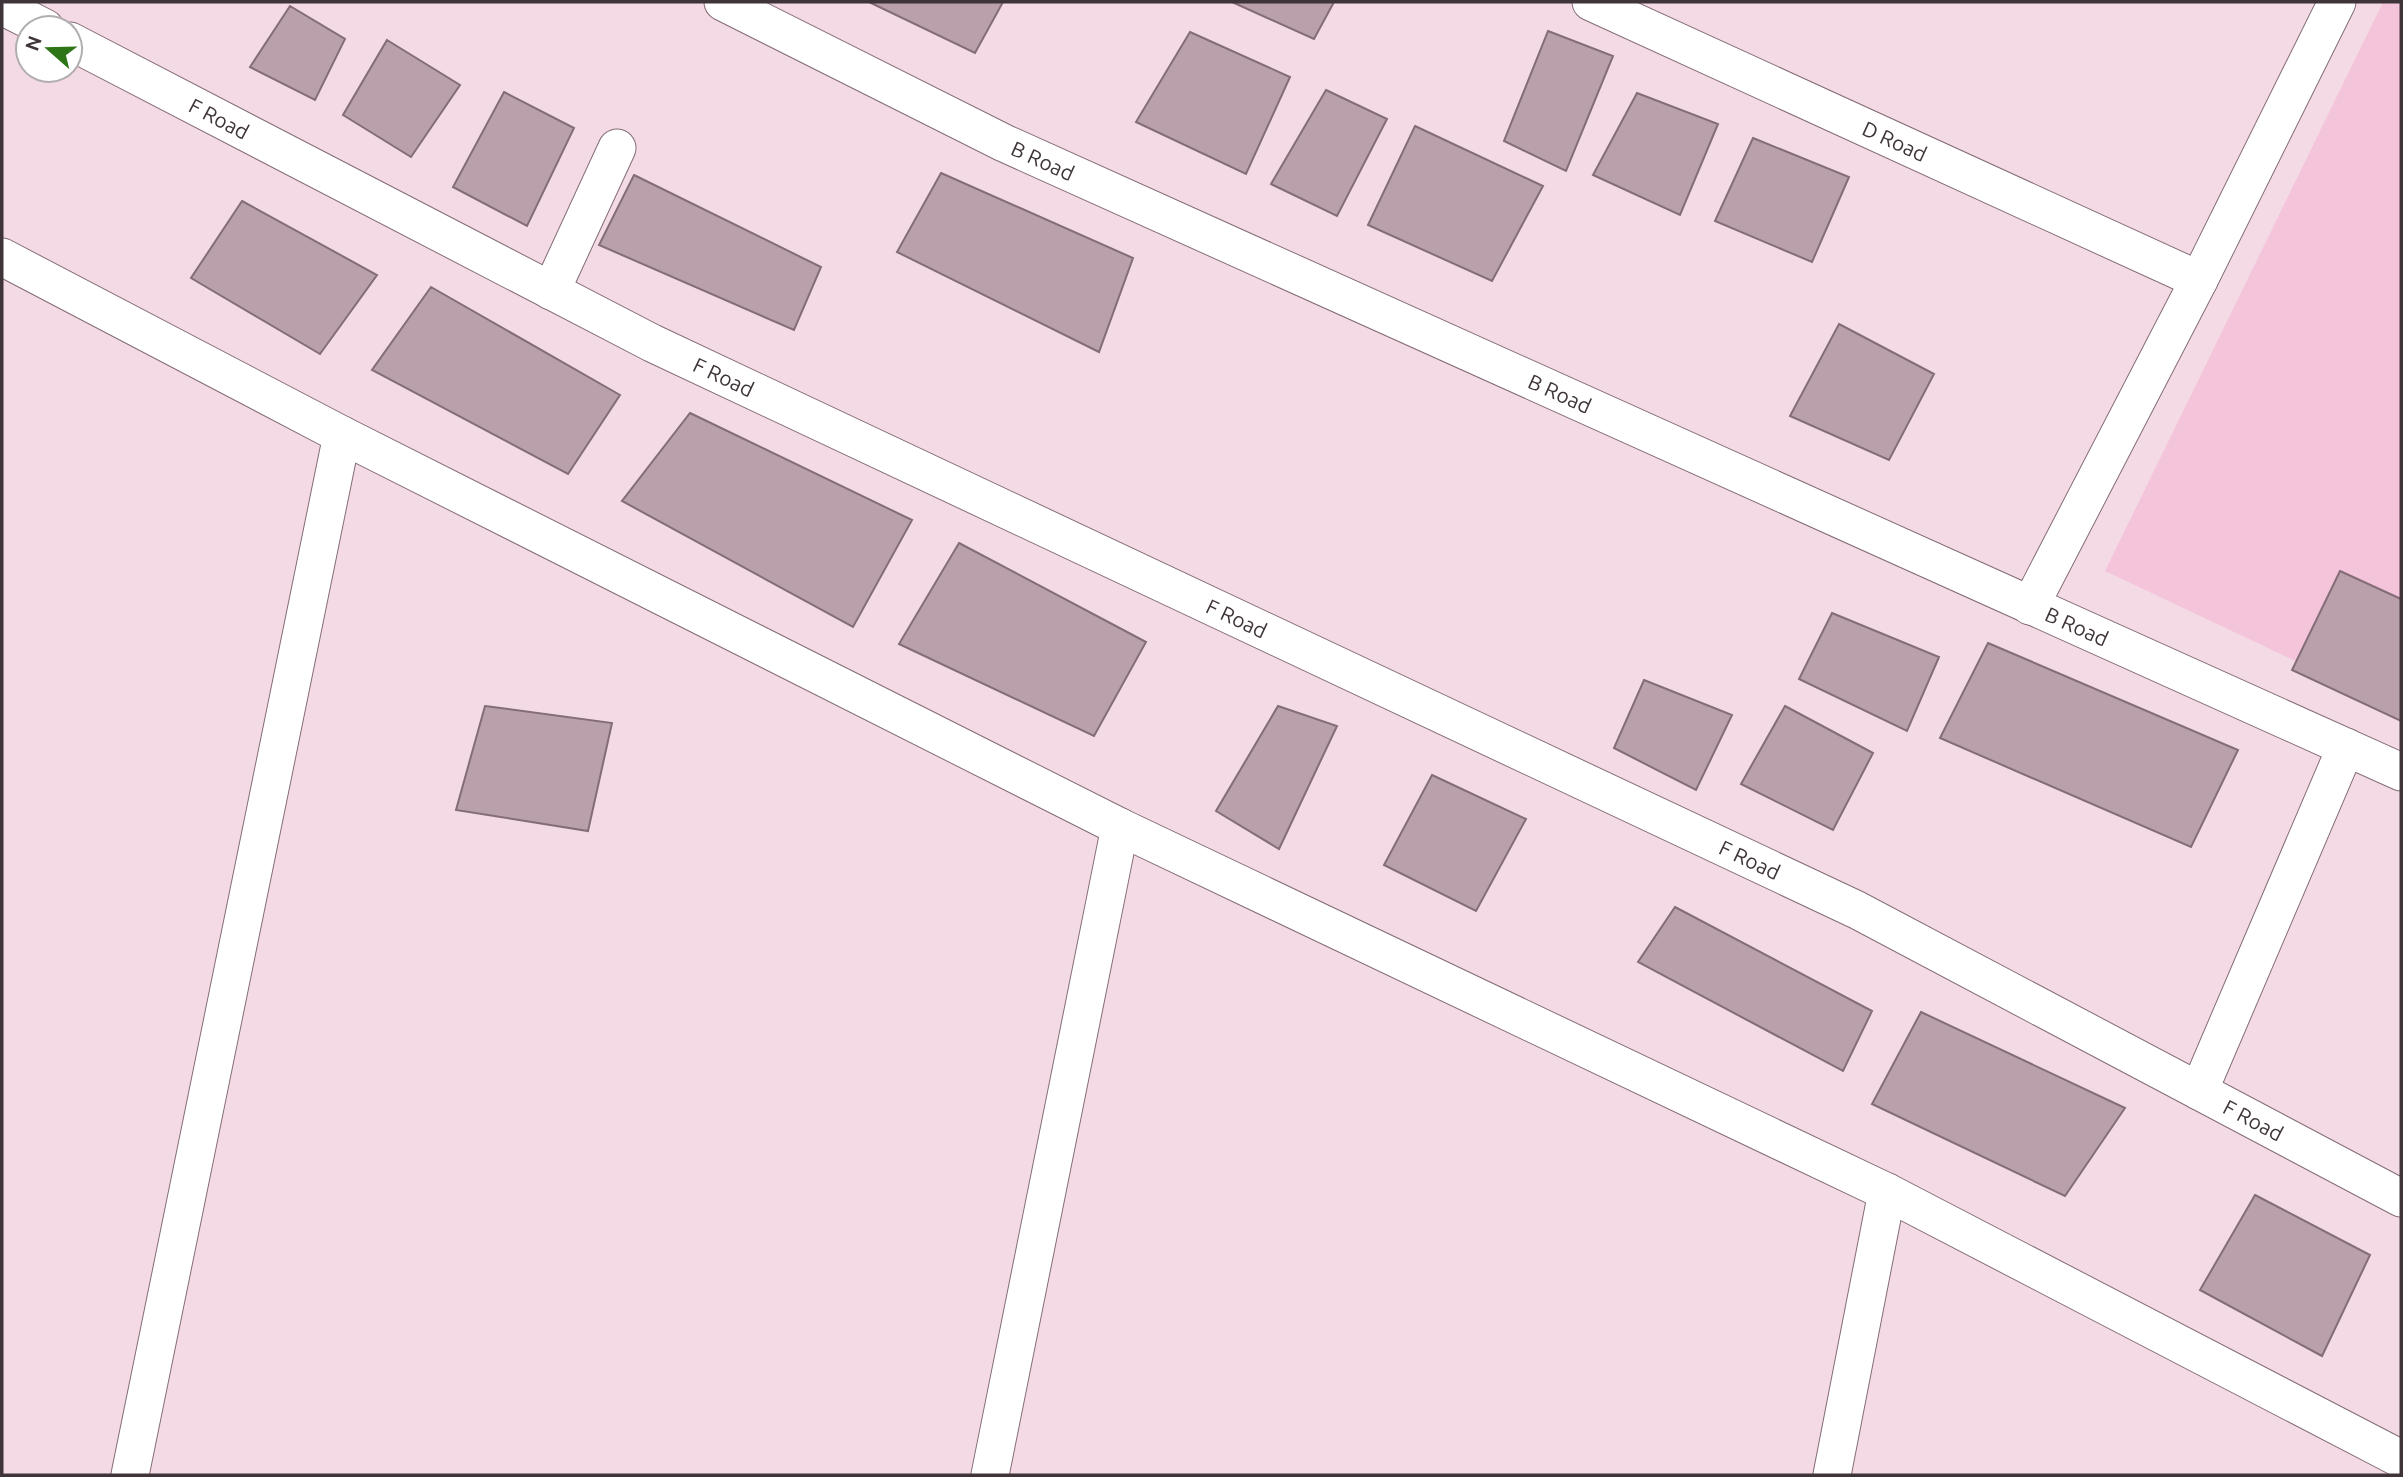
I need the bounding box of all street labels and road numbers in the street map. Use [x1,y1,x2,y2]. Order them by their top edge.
street label: F Road [185,93,253,144]
street label: D Road [1859,116,1931,166]
street label: B Road [1008,136,1078,185]
street label: F Road [690,352,758,401]
street label: B Road [1525,369,1595,418]
street label: F Road [1203,594,1271,643]
street label: B Road [2042,601,2112,651]
street label: F Road [1716,835,1784,884]
street label: F Road [2219,1094,2287,1146]

